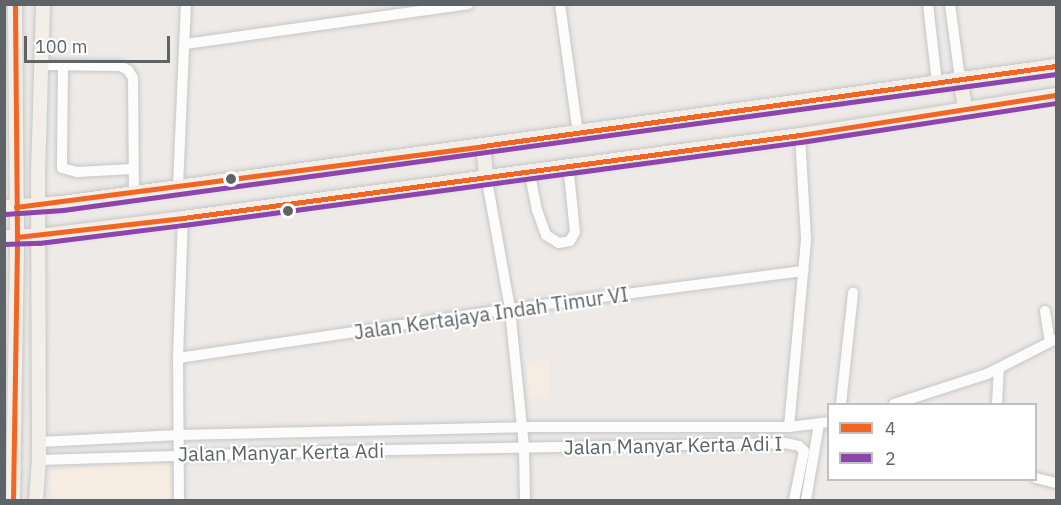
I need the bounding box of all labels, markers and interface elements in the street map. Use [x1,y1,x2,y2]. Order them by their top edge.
scale bar [27,24,172,62]
text: 100 m [35,35,87,58]
unlabelled marker [225,173,237,185]
unlabelled marker [282,205,294,217]
street label: Jalan Kertajaya Indah Timur VI [352,282,630,344]
legend [827,403,1037,481]
text: 4 [885,417,896,440]
street label: Jalan Manyar Kerta Adi I [563,431,783,459]
street label: Jalan Manyar Kerta Adi [178,438,384,466]
text: 2 [885,447,896,470]

